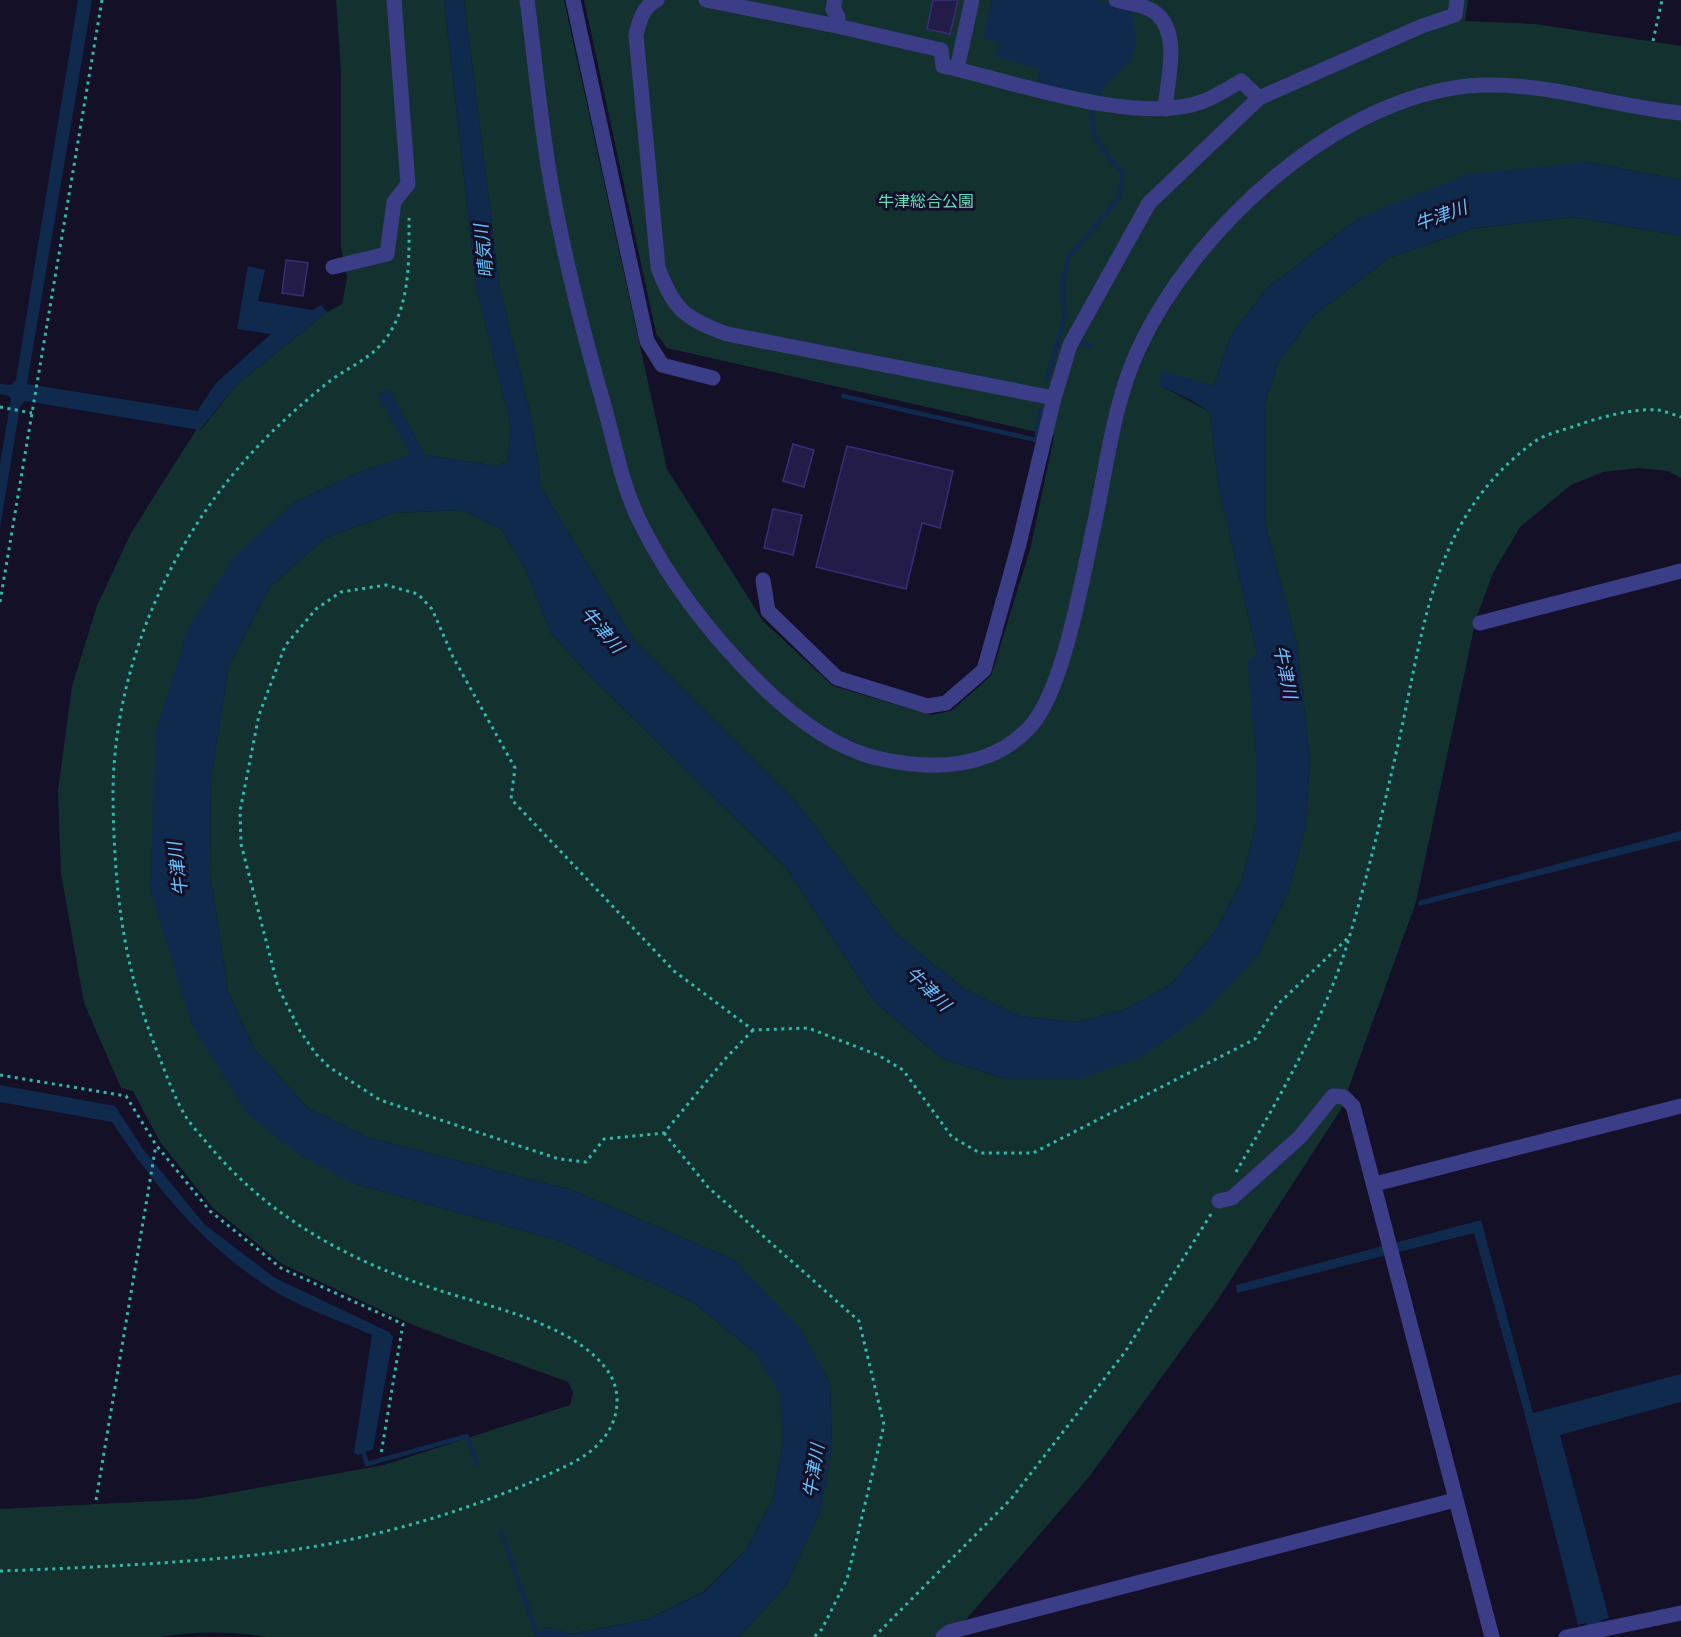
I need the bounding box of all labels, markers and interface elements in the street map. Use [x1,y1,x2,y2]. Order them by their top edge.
park label: 牛津総合公園 [878,192,974,211]
water label: 牛津川 [1412,196,1472,236]
water label: 晴気川 [470,221,498,279]
water label: 牛津川 [576,602,629,659]
water label: 牛津川 [1269,643,1302,703]
water label: 牛津川 [164,839,192,897]
water label: 牛津川 [901,962,957,1017]
water label: 牛津川 [799,1441,829,1499]

